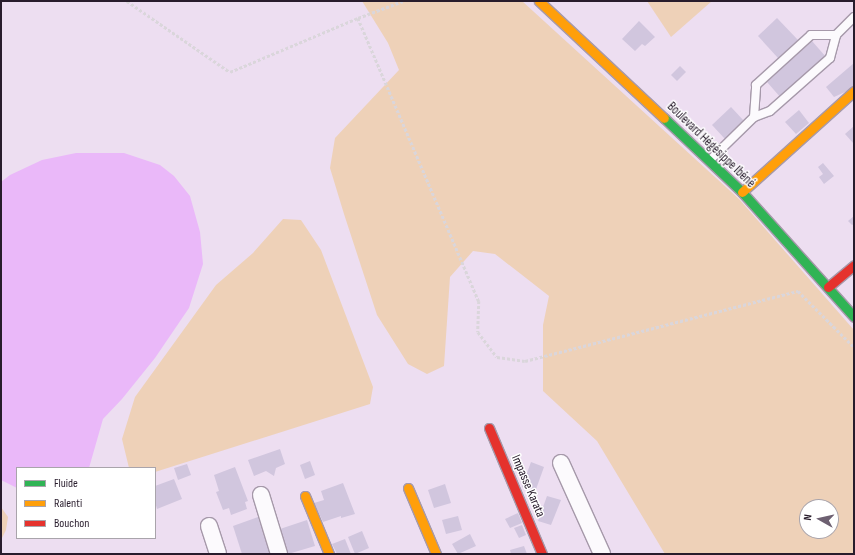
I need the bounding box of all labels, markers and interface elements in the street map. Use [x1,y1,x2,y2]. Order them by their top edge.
street label: Boulevard Hégésippe Ibéné [664,99,758,191]
street label: Impasse Karata [508,453,548,519]
legend [16,467,156,539]
text: Fluide [54,476,78,491]
text: Ralenti [54,496,82,511]
north arrow [799,499,839,539]
text: N [801,514,814,521]
text: Bouchon [54,516,89,531]

